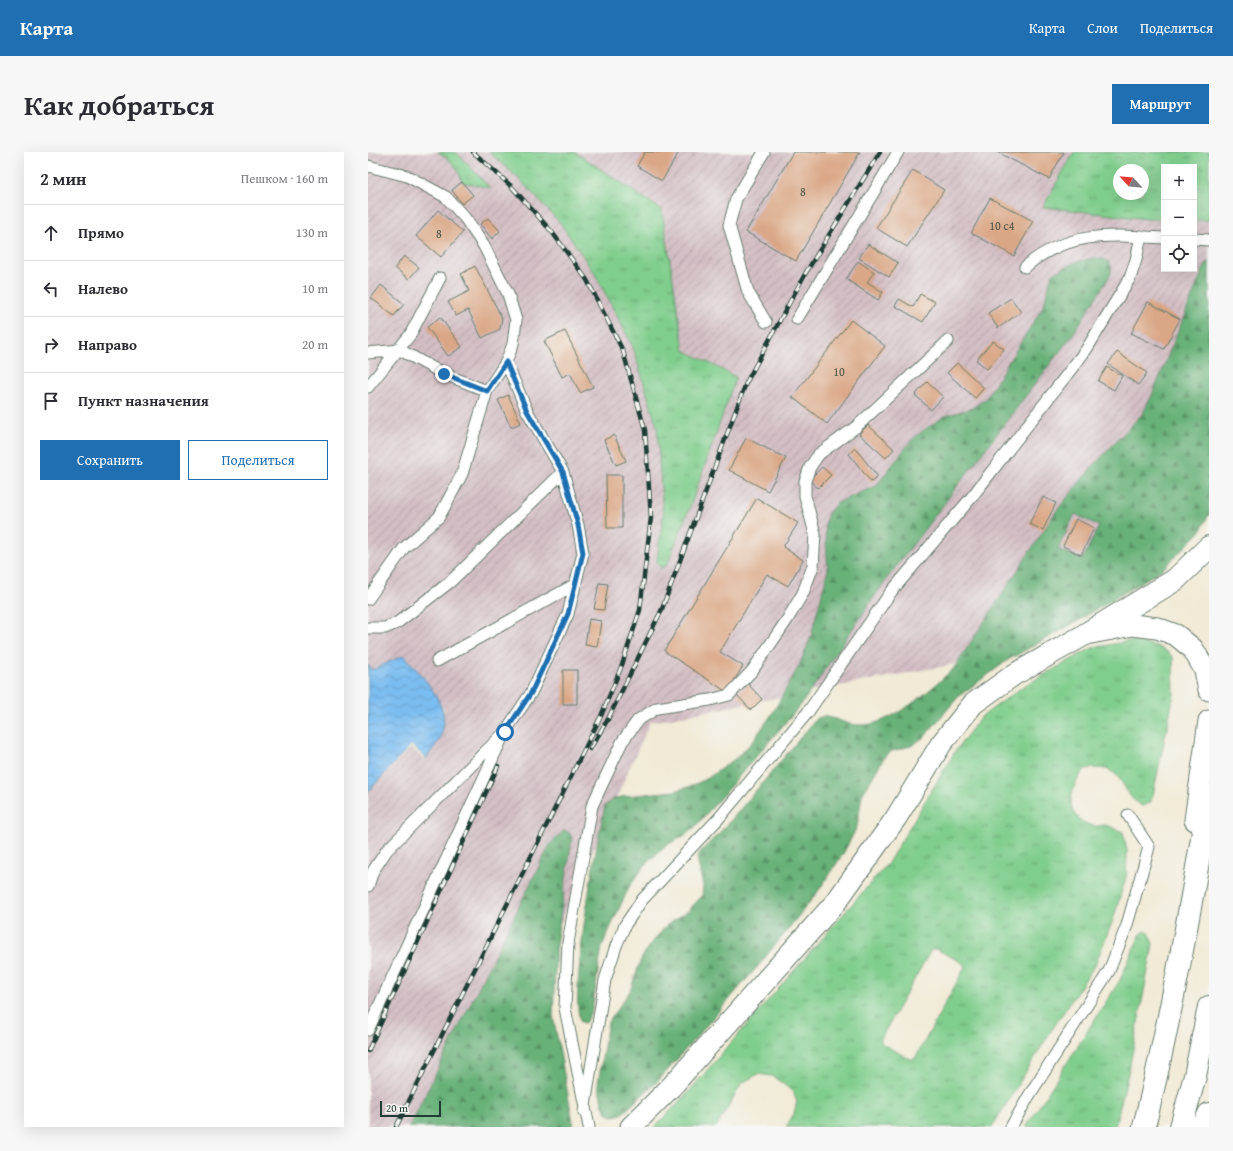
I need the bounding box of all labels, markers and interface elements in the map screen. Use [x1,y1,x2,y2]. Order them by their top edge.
text: Карта [20,14,73,42]
text: Карта [1029,18,1065,38]
text: Слои [1087,18,1118,38]
text: Поделиться [1140,18,1213,38]
text: Как добраться [24,84,214,125]
button: Маршрут [1112,84,1209,124]
north arrow [1113,164,1149,200]
map controls [1161,164,1197,272]
button: + [1161,164,1197,200]
text: 2 мин [40,166,86,191]
text: Пешком · 160 m [241,169,328,188]
house number: 8 [800,183,806,200]
button: − [1161,200,1197,236]
house number: 10 с4 [989,217,1015,234]
icon: ahead [40,222,62,244]
text: Прямо [78,222,124,243]
text: 130 m [296,223,328,242]
house number: 8 [436,225,442,242]
button: locate [1161,236,1197,272]
icon: left [40,278,62,300]
text: Налево [78,278,128,299]
text: 10 m [302,279,328,298]
icon: right [40,334,62,356]
text: Направо [78,334,137,355]
text: 20 m [302,335,328,354]
house number: 10 [833,363,845,380]
route end [435,365,453,383]
icon: arrive [40,390,62,412]
text: Пункт назначения [78,390,209,411]
button: Сохранить [40,440,180,480]
button: Поделиться [188,440,328,480]
route start [496,723,514,741]
scale bar [380,1099,441,1118]
text: 20 m [386,1100,408,1116]

